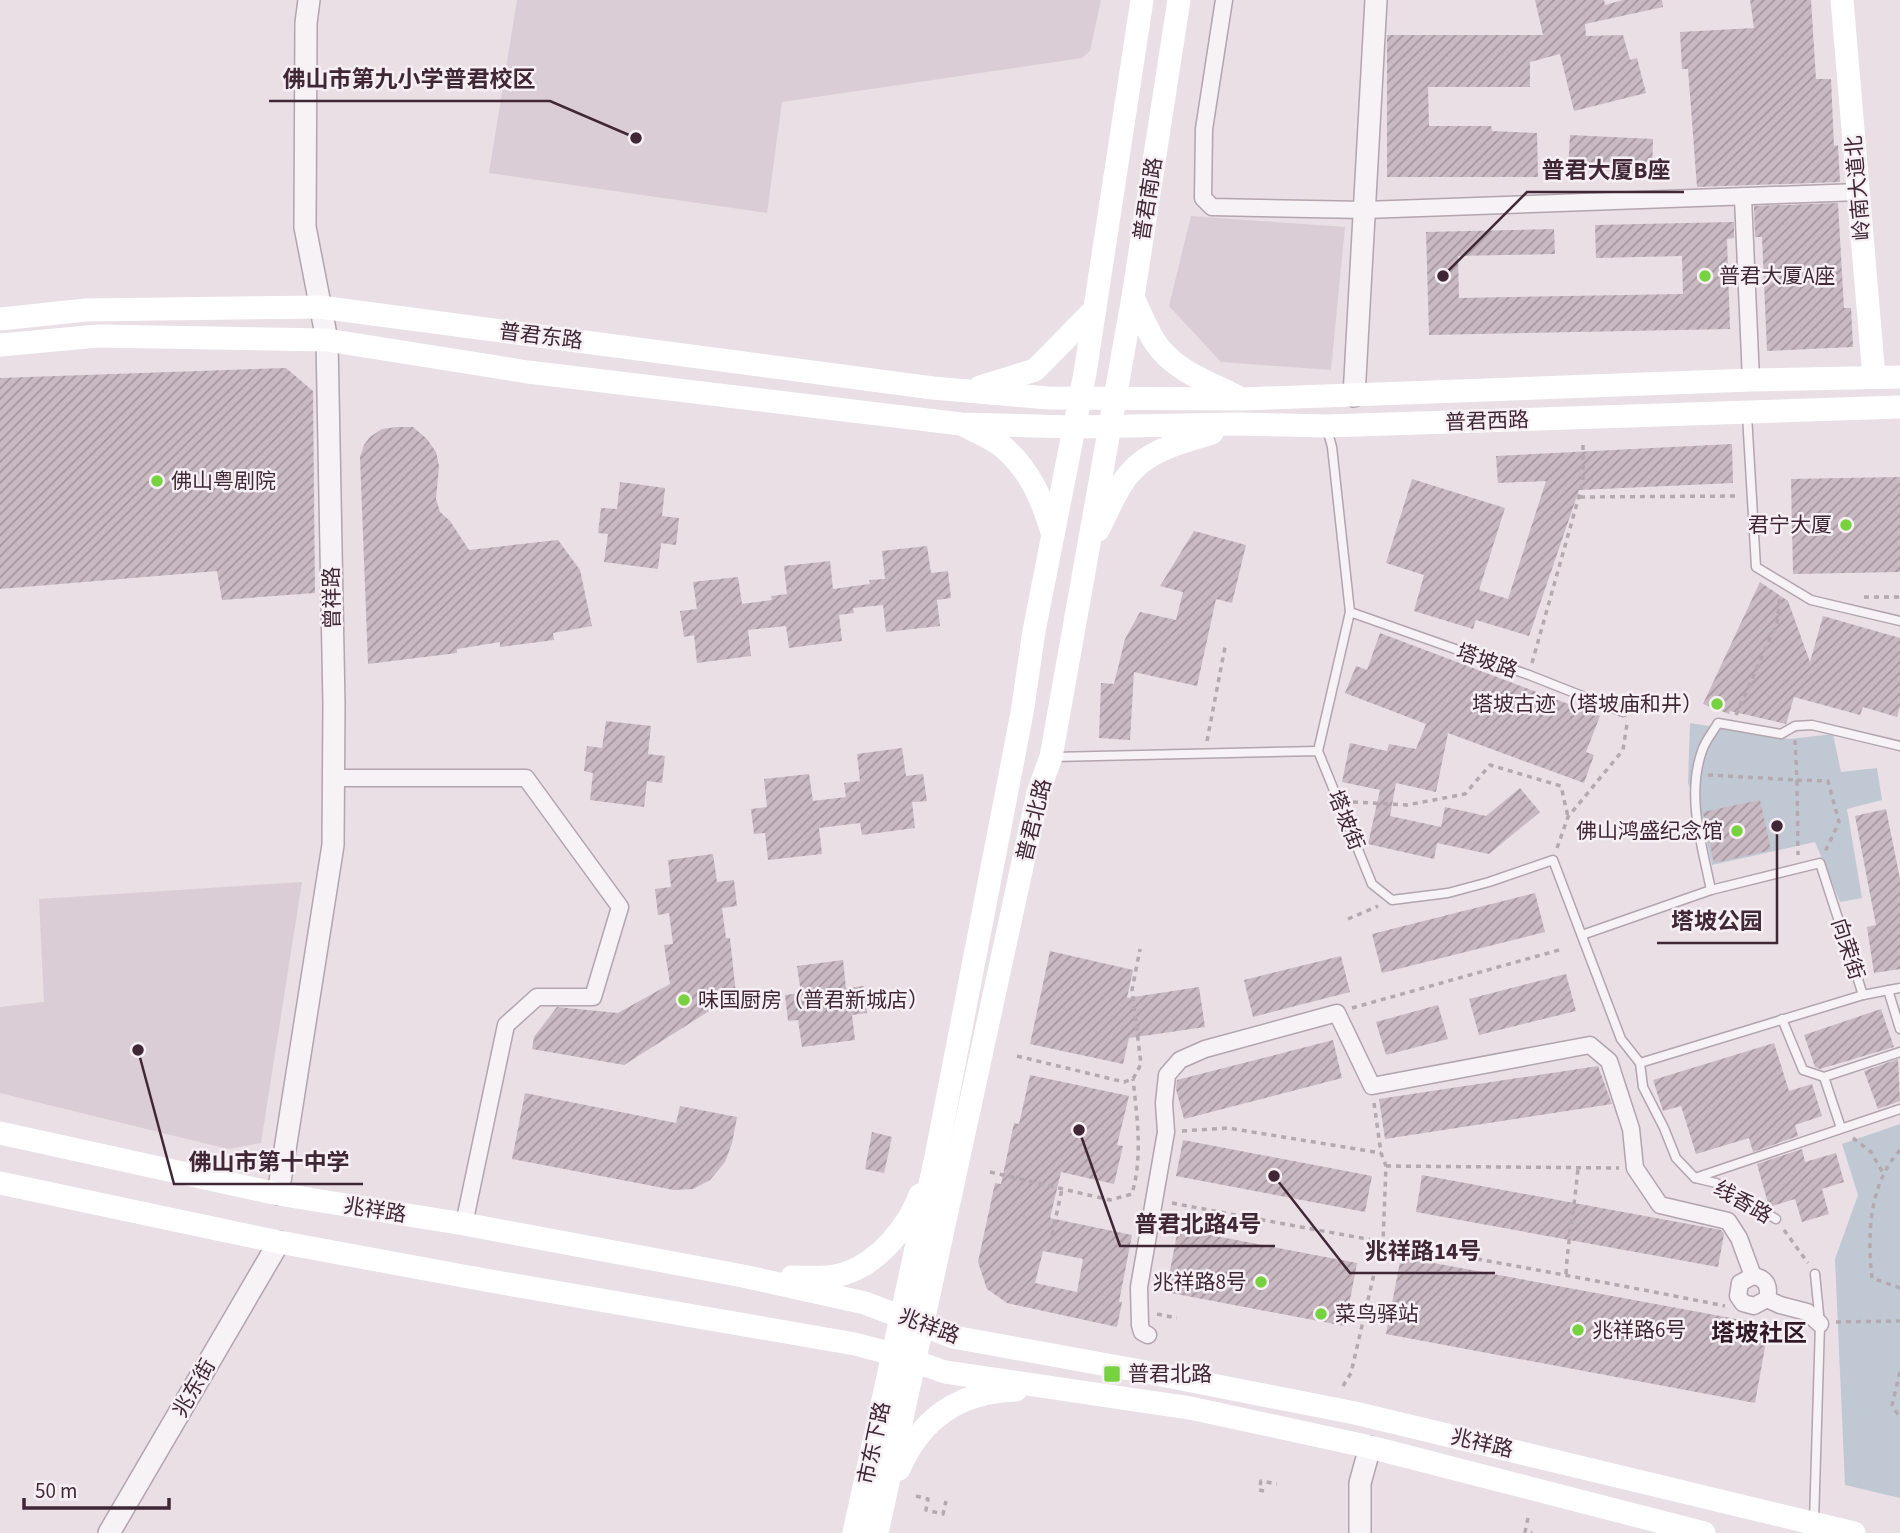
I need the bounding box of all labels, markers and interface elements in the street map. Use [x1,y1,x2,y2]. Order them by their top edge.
callout: 佛山市第九小学普君校区 [269,57,550,101]
text: 佛山市第九小学普君校区 [283,63,536,96]
street label: 岭南大道北 [1838,134,1878,242]
callout: 普君大厦B座 [1527,148,1684,192]
text: 普君大厦B座 [1542,154,1670,187]
street label: 普君南路 [1127,155,1169,243]
place label: 普君大厦A座 [1719,261,1835,291]
marker: 普君大厦A座 [1697,268,1713,284]
street label: 普君东路 [497,316,585,356]
street label: 普君西路 [1445,405,1529,437]
place label: 佛山粤剧院 [171,466,276,496]
marker: 佛山粤剧院 [149,473,165,489]
place label: 君宁大厦 [1748,510,1832,540]
marker: 君宁大厦 [1838,517,1854,533]
street label: 曾祥路 [316,566,348,630]
street label: 塔坡路 [1452,637,1522,685]
place label: 塔坡古迹（塔坡庙和井） [1472,689,1703,719]
marker: 塔坡古迹（塔坡庙和井） [1709,696,1725,712]
street label: 普君北路 [1009,776,1059,864]
street label: 塔坡街 [1320,785,1372,855]
place label: 佛山鸿盛纪念馆 [1576,816,1723,846]
marker: 佛山鸿盛纪念馆 [1729,823,1745,839]
callout: 塔坡公园 [1657,899,1777,943]
text: 塔坡公园 [1671,905,1763,938]
street label: 向荣街 [1824,914,1872,984]
place label: 味国厨房（普君新城店） [698,985,929,1015]
marker: 味国厨房（普君新城店） [676,992,692,1008]
callout: 佛山市第十中学 [174,1140,363,1184]
text: 佛山市第十中学 [189,1146,350,1179]
street label: 线香路 [1708,1173,1778,1231]
street label: 兆祥路 [342,1190,408,1230]
callout: 普君北路4号 [1120,1202,1275,1246]
text: 普君北路4号 [1134,1208,1262,1241]
callout: 兆祥路14号 [1350,1229,1495,1273]
text: 兆祥路14号 [1365,1235,1481,1268]
place label: 兆祥路8号 [1153,1267,1247,1297]
marker: 兆祥路8号 [1253,1274,1269,1290]
place label: 菜鸟驿站 [1335,1299,1419,1329]
street label: 兆祥路 [894,1301,964,1351]
marker: 菜鸟驿站 [1313,1306,1329,1322]
place label: 兆祥路6号 [1592,1315,1686,1345]
district label: 塔坡社区 [1711,1316,1807,1351]
marker: 兆祥路6号 [1570,1322,1586,1338]
street label: 兆东街 [165,1353,223,1423]
place label: 普君北路 [1128,1359,1212,1389]
marker: 普君北路 [1102,1364,1122,1384]
street label: 市东下路 [851,1399,897,1487]
street label: 兆祥路 [1448,1421,1516,1465]
scale bar [24,1466,170,1510]
text: 50 m [35,1476,77,1506]

